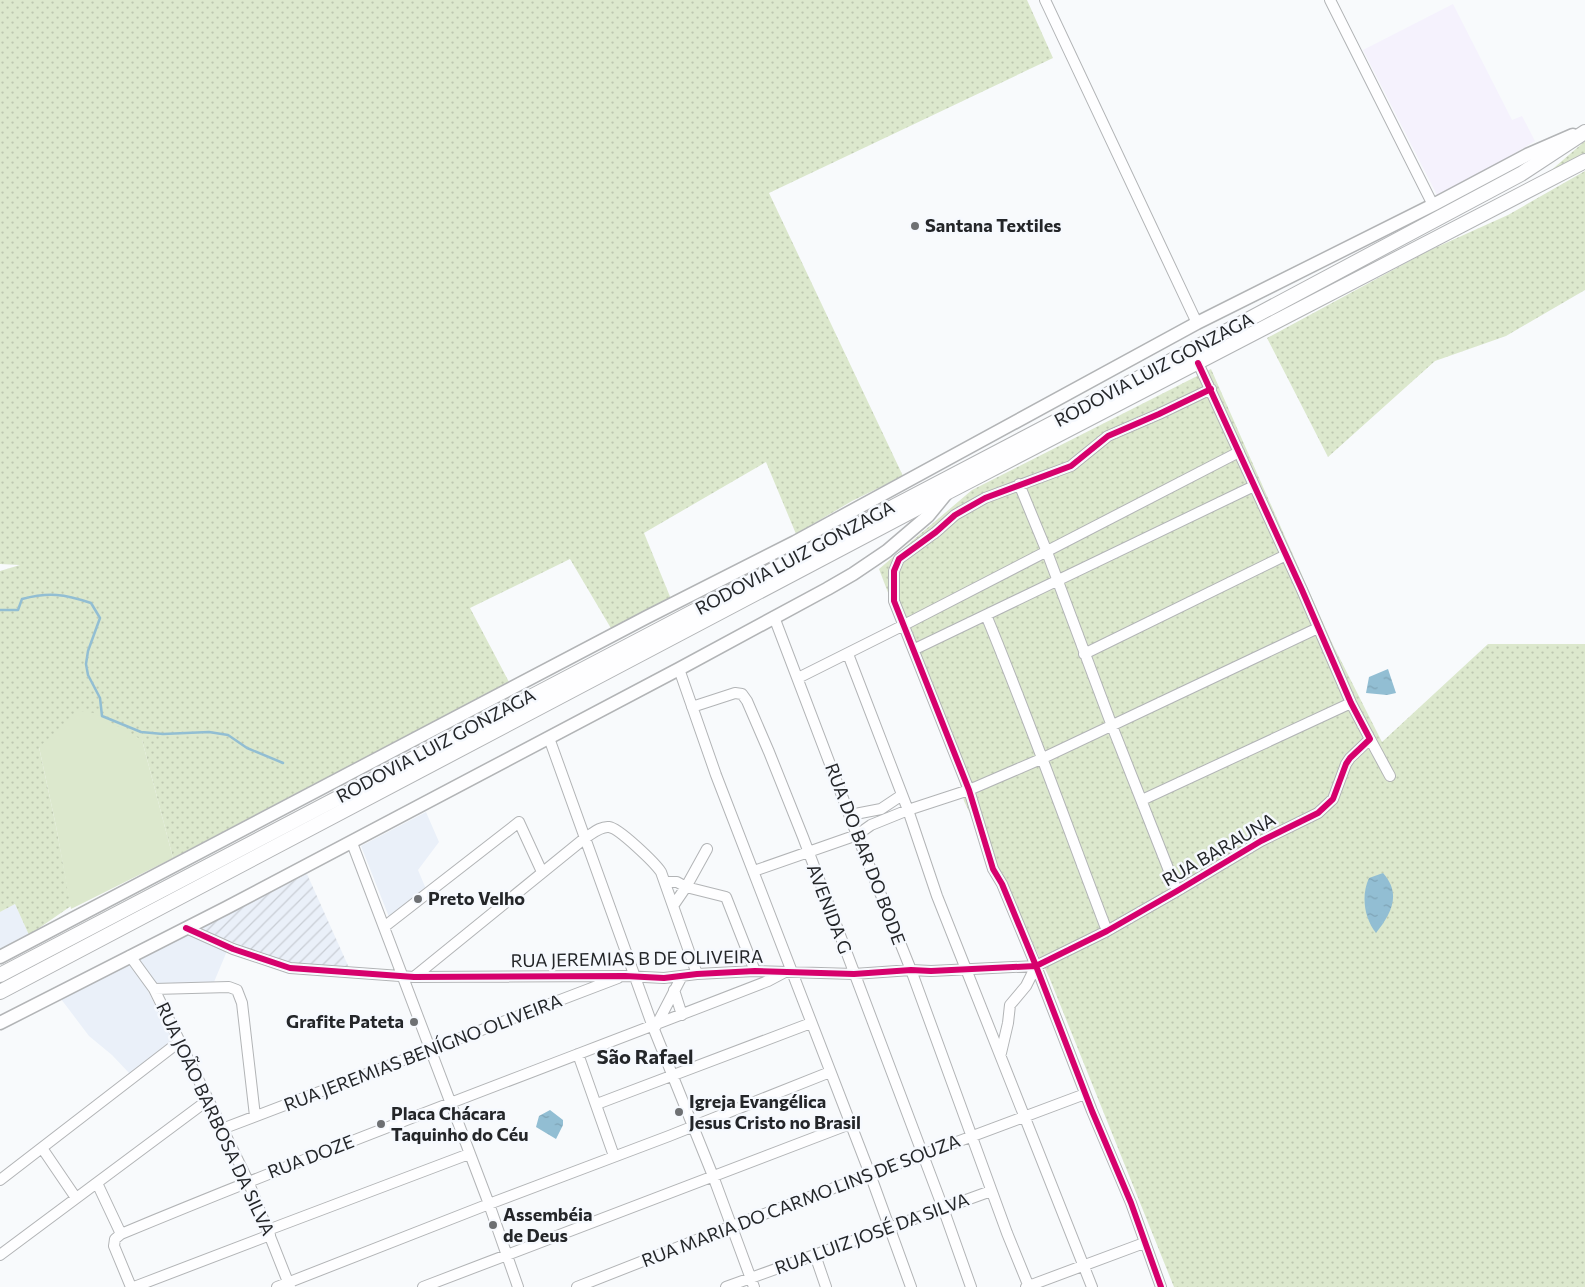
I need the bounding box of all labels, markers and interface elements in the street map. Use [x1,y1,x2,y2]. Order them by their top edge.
place label: Santana Textiles [925,214,1062,236]
marker: Santana Textiles [909,220,921,232]
street label: RODOVIA LUIZ GONZAGA [1050,307,1257,431]
street label: RODOVIA LUIZ GONZAGA [691,495,898,619]
street label: RODOVIA LUIZ GONZAGA [332,683,539,807]
street label: RUA DO BAR DO BODE [821,760,911,948]
street label: RUA BARAUNA [1158,808,1279,890]
street label: AVENIDA G [803,861,857,957]
place label: Preto Velho [428,887,525,909]
marker: Preto Velho [412,893,424,905]
street label: RUA JEREMIAS B DE OLIVEIRA [511,945,763,971]
street label: RUA JEREMIAS BENÍGNO OLIVEIRA [281,989,565,1115]
street label: RUA JOÃO BARBOSA DA SILVA [152,998,280,1239]
place label: Grafite Pateta [286,1010,404,1032]
marker: Grafite Pateta [408,1016,420,1028]
district label: São Rafael [597,1044,693,1068]
place label: Igreja Evangélica Jesus Cristo no Brasil [689,1090,861,1133]
place label: Placa Chácara Taquinho do Céu [391,1102,529,1145]
marker: Igreja Evangélica Jesus Cristo no Brasil [673,1106,685,1118]
marker: Placa Chácara Taquinho do Céu [375,1118,387,1130]
street label: RUA MARIA DO CARMO LINS DE SOUZA [638,1129,963,1271]
street label: RUA DOZE [264,1130,357,1183]
street label: RUA LUIZ JOSÉ DA SILVA [772,1188,972,1278]
place label: Assembéia de Deus [503,1203,592,1246]
marker: Assembéia de Deus [487,1219,499,1231]

